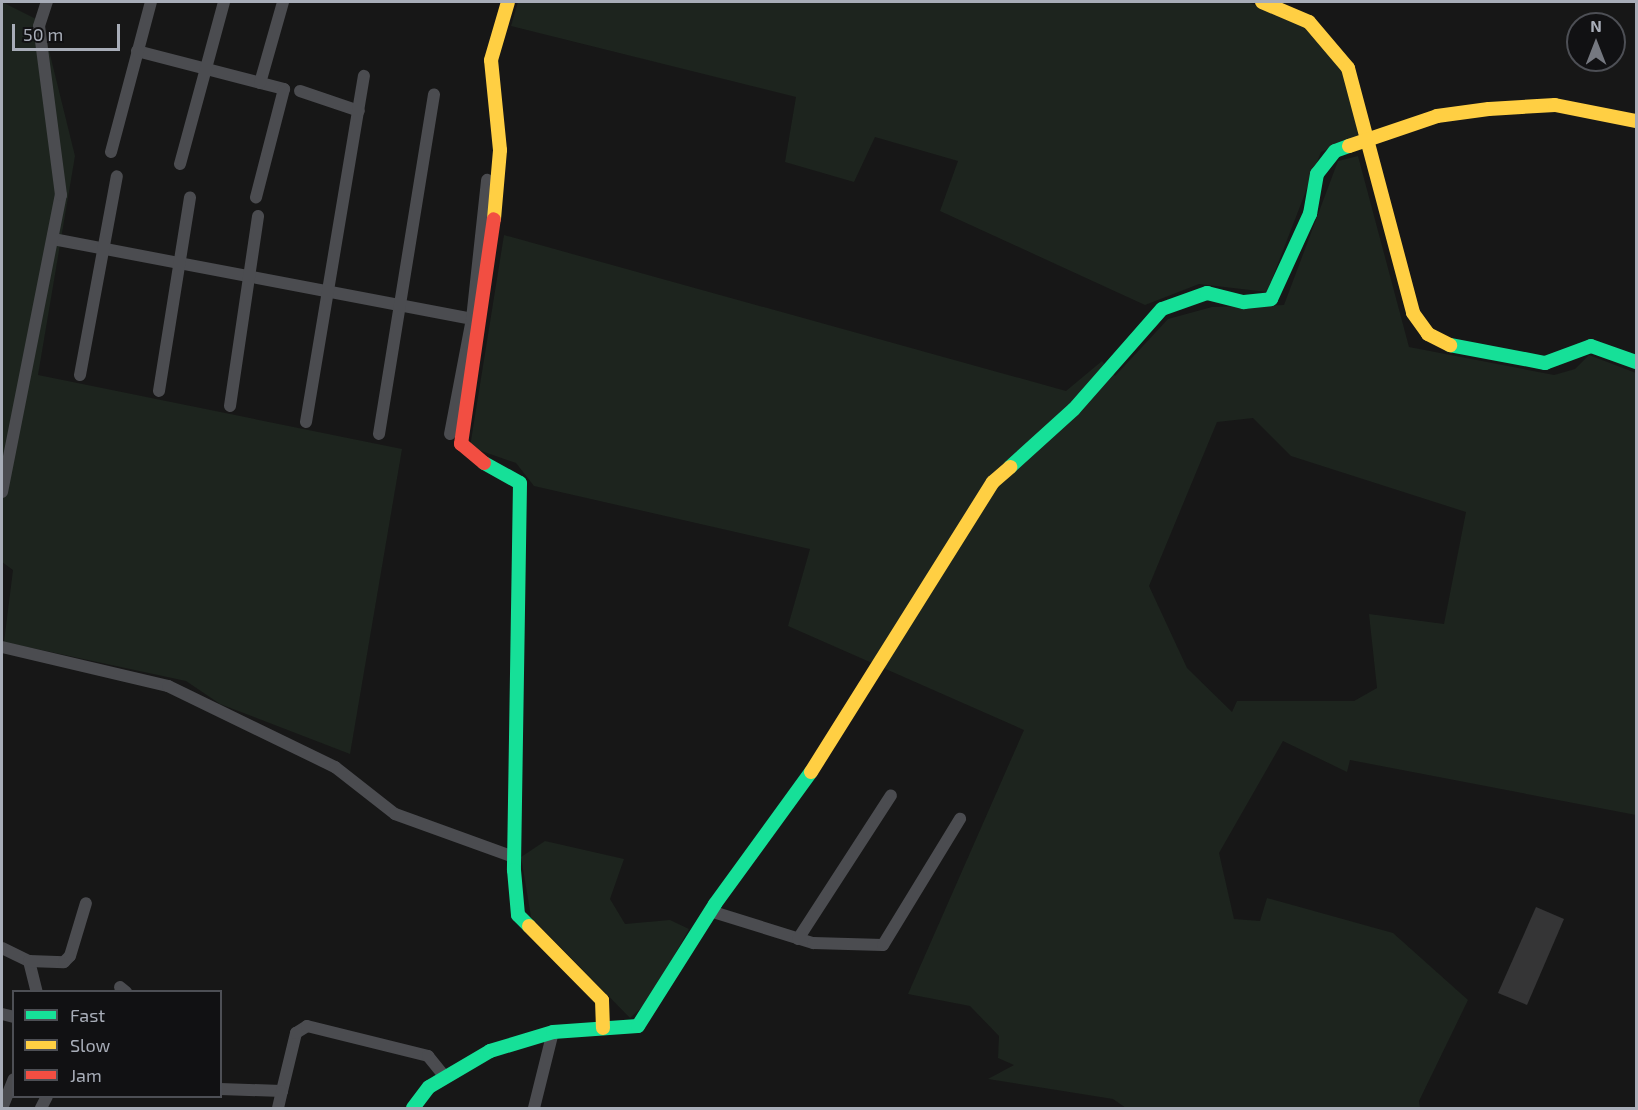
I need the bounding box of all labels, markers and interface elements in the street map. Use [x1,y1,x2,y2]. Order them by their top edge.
scale bar [15,12,123,50]
north arrow [1566,12,1626,72]
text: N [1590,16,1602,35]
text: 50 m [23,23,63,45]
legend [12,990,222,1098]
text: Fast [70,1004,105,1026]
text: Slow [70,1034,110,1056]
text: Jam [70,1064,102,1086]

